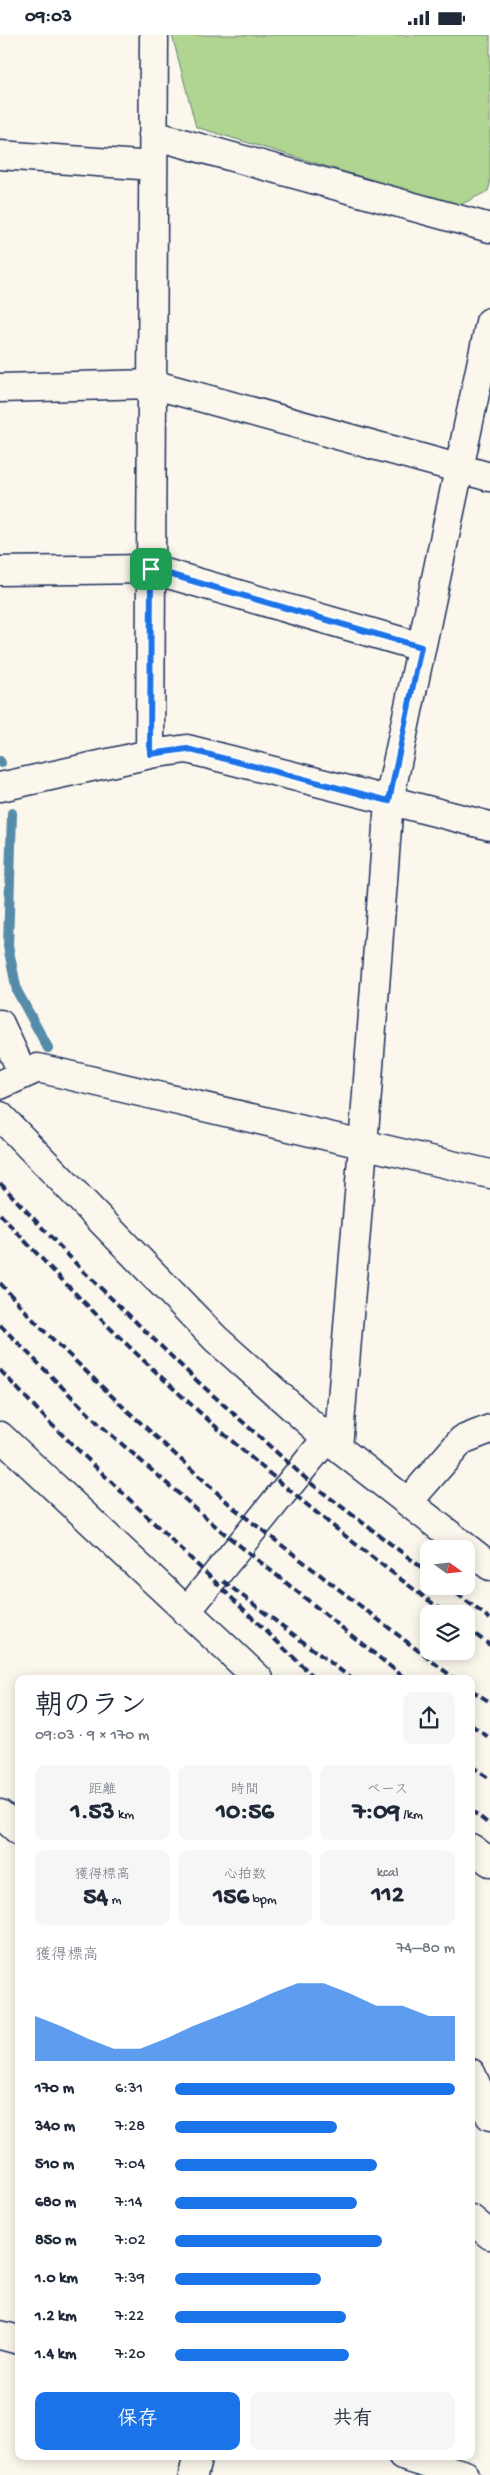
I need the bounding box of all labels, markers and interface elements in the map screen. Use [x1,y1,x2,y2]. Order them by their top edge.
text: 09:03 [25,6,72,29]
pin [130,548,172,590]
icon: arrive [137,555,165,583]
north arrow [420,1540,475,1595]
map controls [420,1540,475,1660]
button: layers [420,1605,475,1660]
text: 朝のラン [35,1691,147,1724]
button: share [403,1692,455,1744]
text: 09:03 · 9 × 170 m [35,1727,149,1746]
text: 距離 [88,1782,116,1799]
text: 時間 [231,1782,259,1799]
text: ペース [367,1782,408,1799]
text: 1.53 [71,1799,115,1828]
text: 10:56 [216,1799,274,1828]
text: 7:09 [352,1799,400,1828]
text: km [115,1807,134,1824]
text: /km [400,1807,423,1824]
text: kcal [377,1865,399,1882]
text: 獲得標高 [74,1867,130,1884]
text: 心拍数 [224,1867,266,1884]
text: 112 [371,1882,404,1911]
text: 54 [83,1884,108,1913]
text: 156 [213,1884,249,1913]
text: m [108,1892,121,1909]
text: bpm [249,1892,277,1909]
text: 74–80 m [396,1940,455,1959]
text: 獲得標高 [35,1947,99,1966]
text: 170 m [35,2080,74,2099]
text: 6:31 [115,2080,143,2099]
text: 340 m [35,2118,75,2137]
text: 7:28 [115,2118,145,2137]
text: 510 m [35,2156,74,2175]
text: 7:04 [115,2156,145,2175]
text: 680 m [35,2194,76,2213]
text: 7:14 [115,2194,142,2213]
text: 850 m [35,2232,76,2251]
text: 7:02 [115,2232,145,2251]
text: 1.0 km [35,2270,78,2289]
text: 7:39 [115,2270,145,2289]
text: 1.2 km [35,2308,77,2327]
text: 7:22 [115,2308,144,2327]
text: 1.4 km [35,2346,76,2365]
text: 7:20 [115,2346,145,2365]
button: 保存 [35,2392,240,2450]
button: 共有 [250,2392,455,2450]

